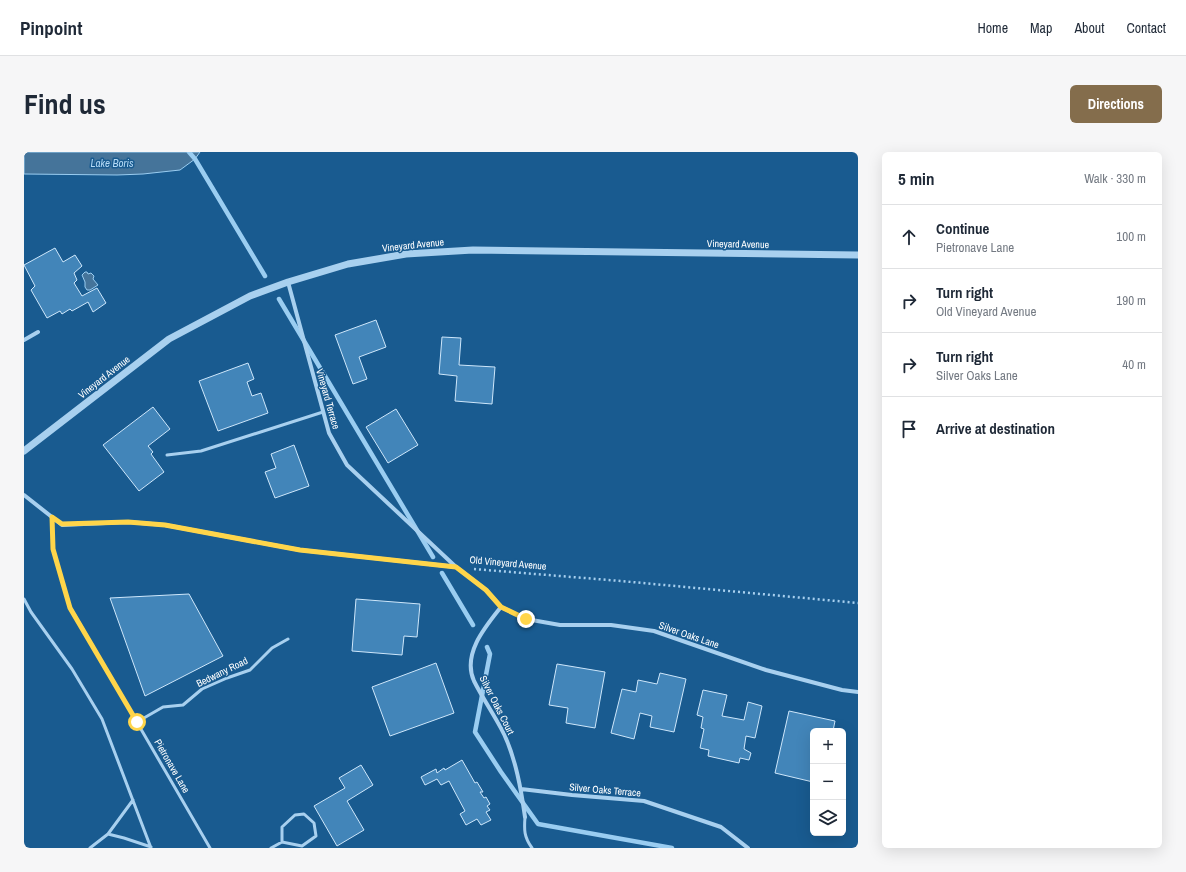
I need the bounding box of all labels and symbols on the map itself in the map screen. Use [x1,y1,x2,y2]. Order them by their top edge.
water label: Lake Boris [90,156,134,170]
street label: Vineyard Avenue [381,235,445,255]
street label: Vineyard Avenue [707,237,770,251]
street label: Vineyard Avenue [75,352,133,401]
street label: Vineyard Terrace [313,367,343,431]
street label: Old Vineyard Avenue [469,553,547,573]
route end [517,610,535,628]
street label: Silver Oaks Lane [657,619,721,652]
street label: Bedwany Road [194,654,250,690]
street label: Silver Oaks Court [477,673,518,737]
route start [128,713,146,731]
street label: Pietronave Lane [151,737,193,796]
street label: Silver Oaks Terrace [569,780,642,800]

